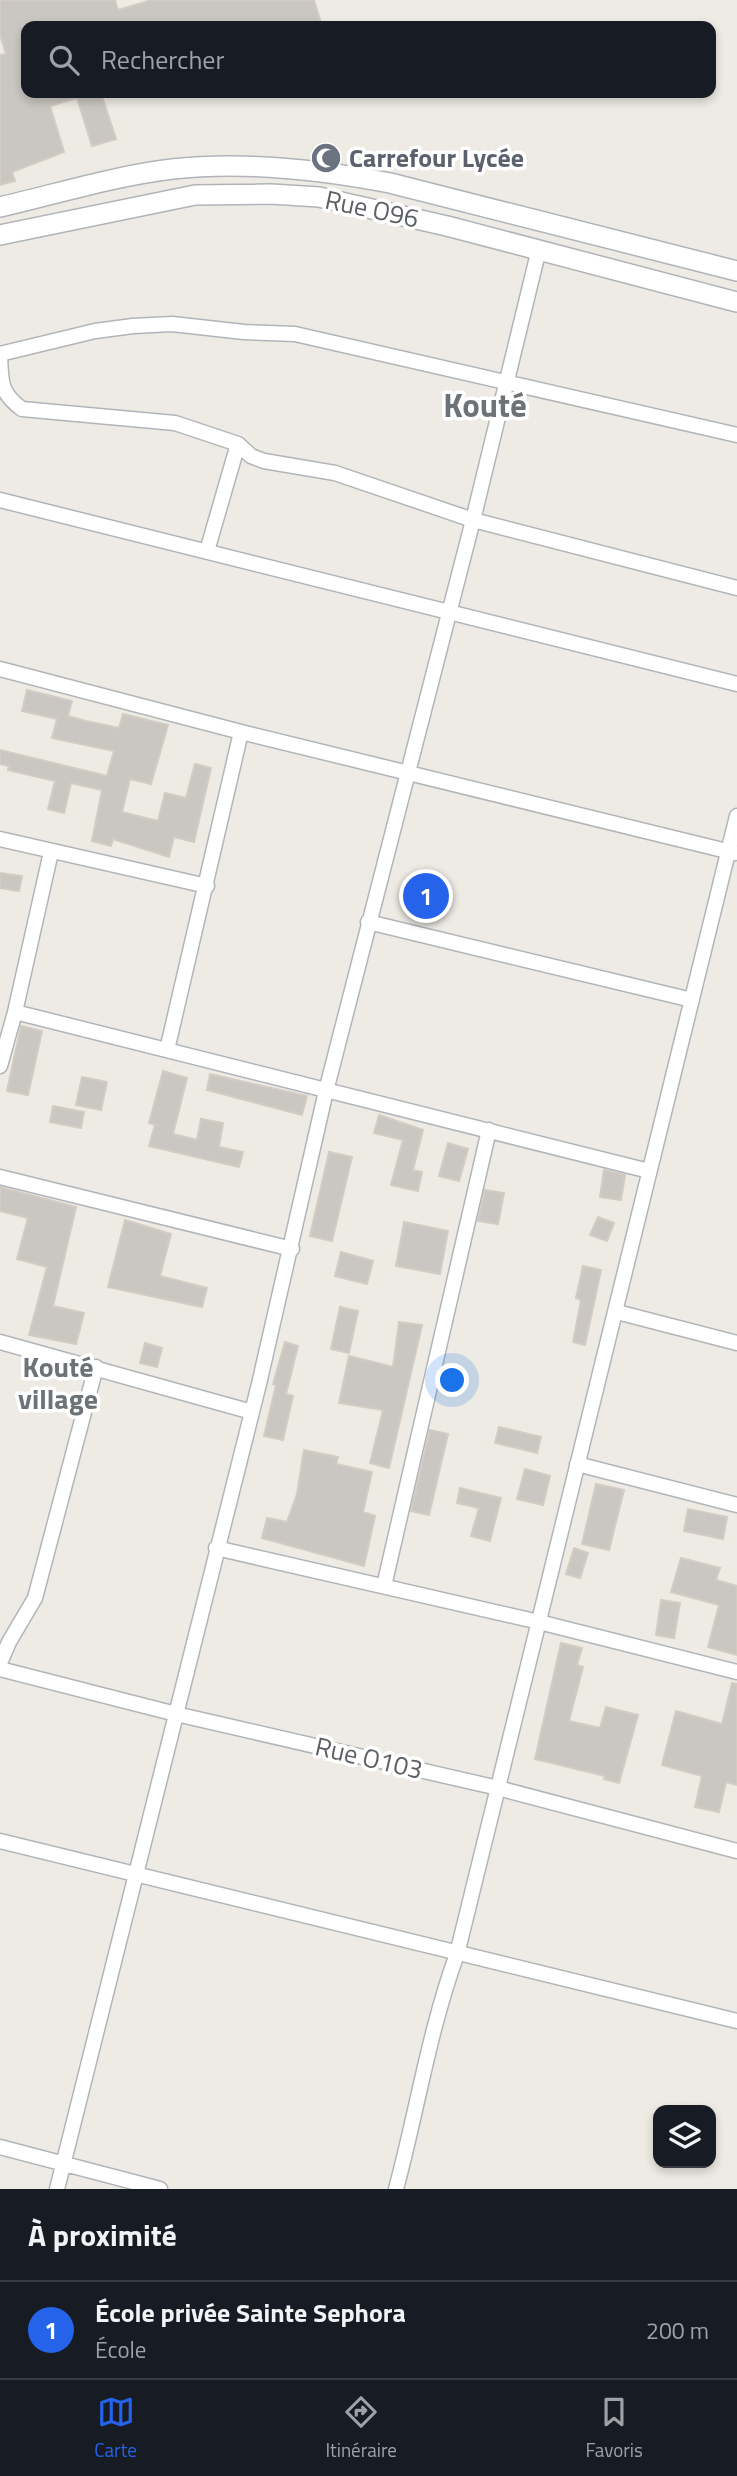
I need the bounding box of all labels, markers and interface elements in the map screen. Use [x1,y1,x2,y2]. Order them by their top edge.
search box [21,21,716,98]
text: Rechercher [101,40,225,79]
icon: search [45,41,83,79]
place label: Carrefour Lycée [349,138,524,177]
mosque icon: Carrefour Lycée [309,141,343,175]
street label: Rue O96 [322,180,423,237]
district label: Kouté [443,380,527,430]
pin: 1 [403,870,449,922]
district label: Kouté village [18,1345,98,1420]
your location [435,1363,469,1397]
street label: Rue O103 [311,1726,427,1789]
map controls [653,2105,716,2168]
button: layers [653,2105,716,2168]
text: À proximité [28,2212,177,2258]
text: École privée Sainte Sephora [95,2293,406,2332]
text: 1 [45,2313,57,2348]
text: 200 m [646,2313,709,2348]
text: École [95,2332,146,2367]
tab: Carte [94,2393,137,2464]
tab: Itinéraire [325,2393,397,2464]
tab: Favoris [585,2393,643,2464]

